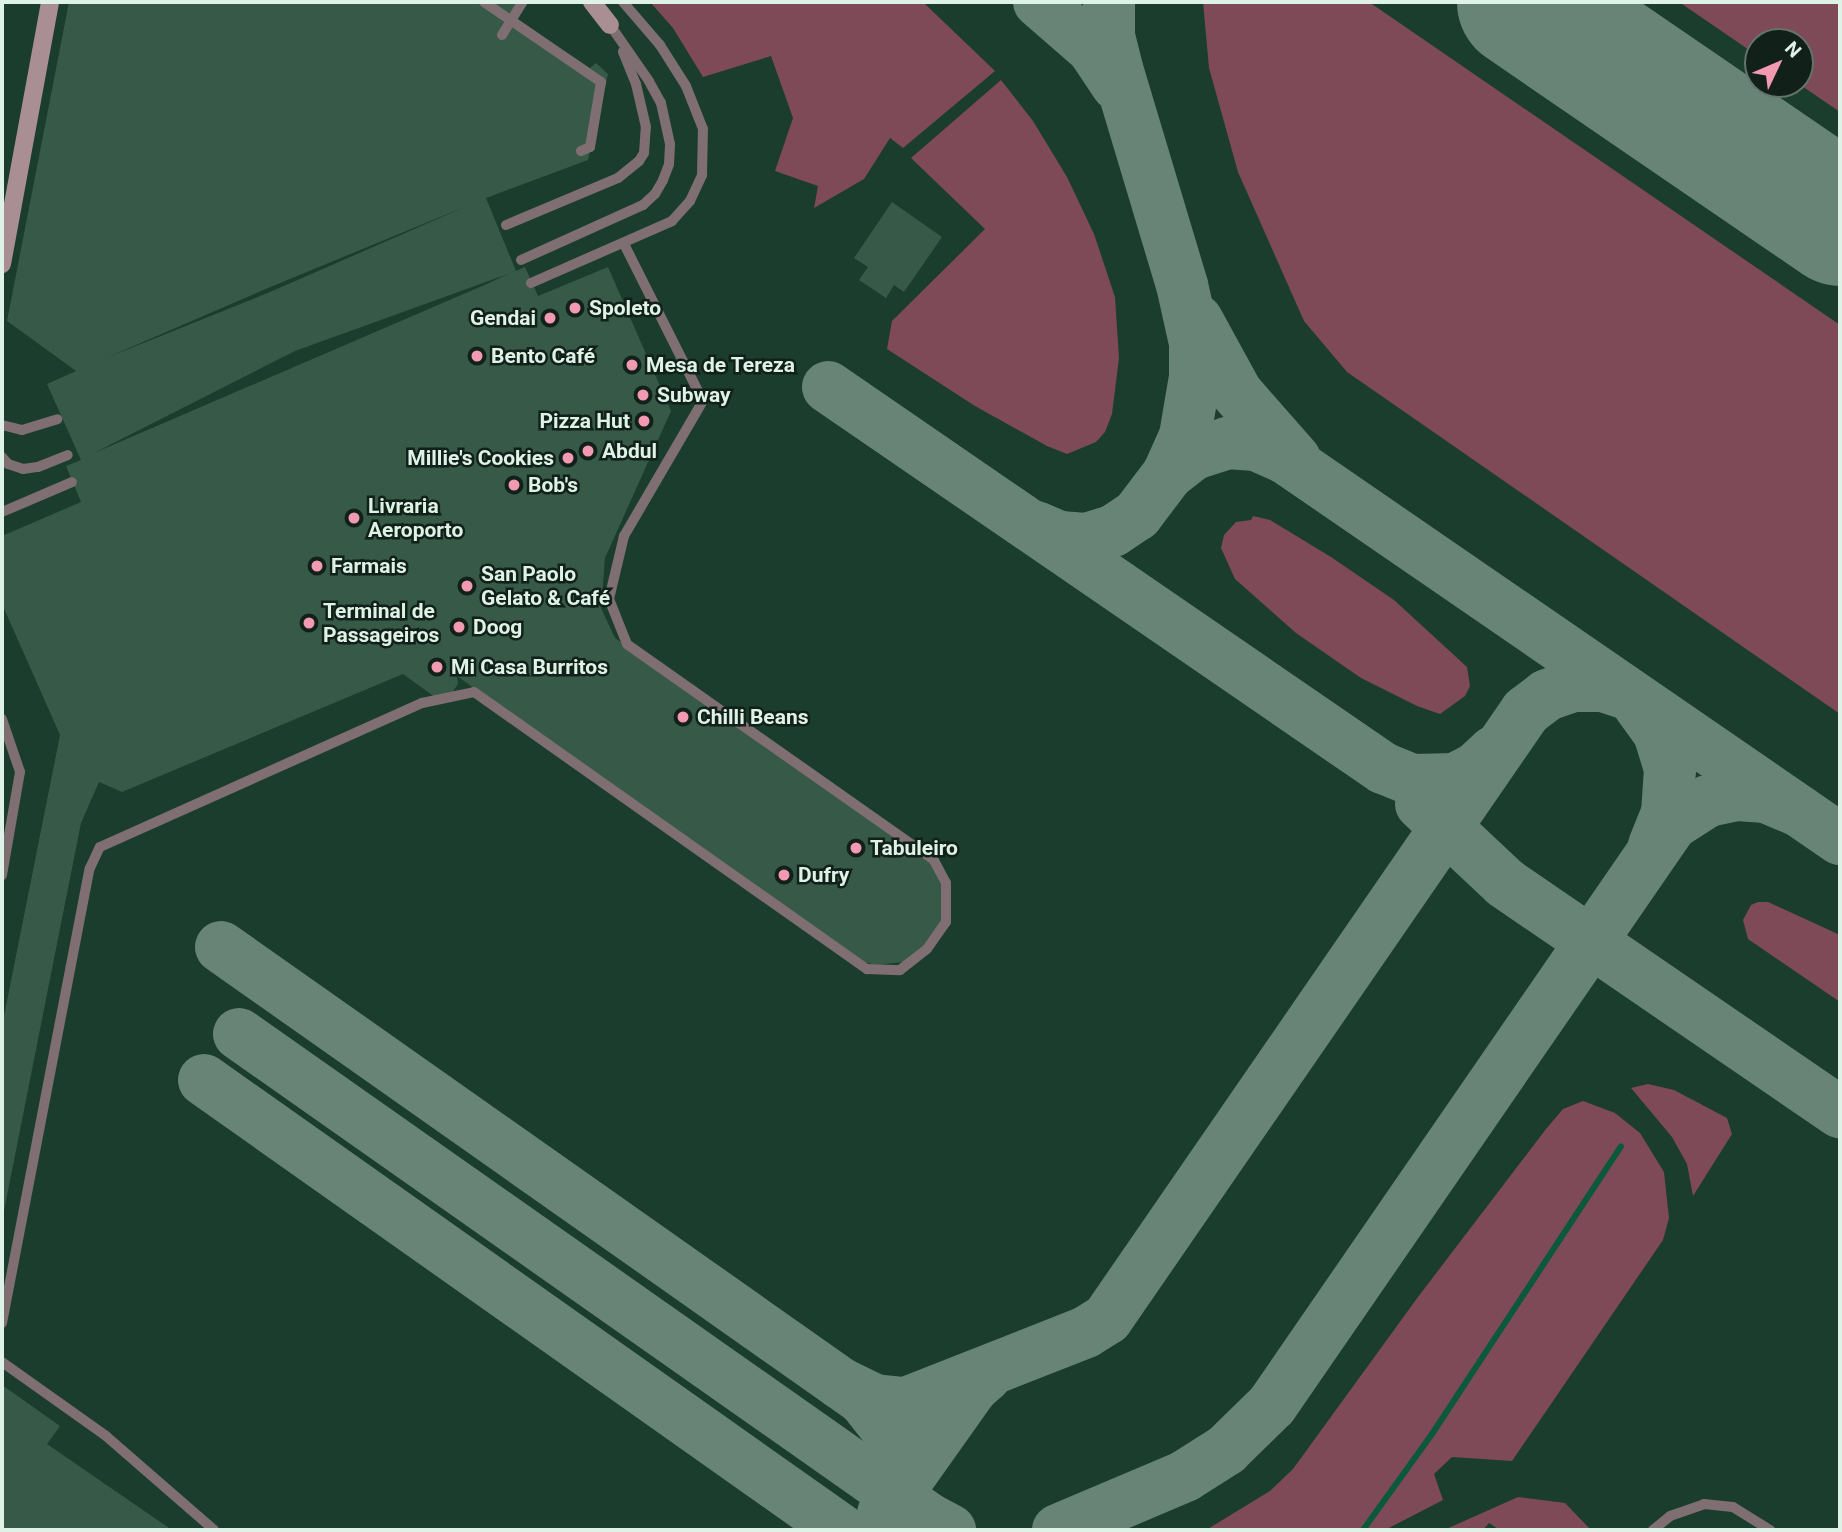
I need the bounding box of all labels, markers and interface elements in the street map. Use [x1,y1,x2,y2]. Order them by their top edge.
north arrow [1744,28,1814,98]
text: N [1780,37,1806,62]
place label: Spoleto [589,295,661,321]
marker: Spoleto [567,300,583,316]
place label: Gendai [470,305,536,331]
marker: Gendai [542,310,558,326]
place label: Bento Café [491,343,595,369]
marker: Bento Café [469,348,485,364]
place label: Mesa de Tereza [646,352,796,378]
marker: Mesa de Tereza [624,357,640,373]
place label: Subway [657,382,731,408]
marker: Subway [635,387,651,403]
place label: Pizza Hut [539,408,630,434]
marker: Pizza Hut [636,413,652,429]
place label: Abdul [602,438,657,464]
marker: Abdul [580,443,596,459]
place label: Millie's Cookies [407,445,554,471]
marker: Millie's Cookies [560,450,576,466]
place label: Bob's [528,472,578,498]
marker: Bob's [506,477,522,493]
place label: Livraria Aeroporto [368,493,463,543]
marker: Livraria Aeroporto [346,510,362,526]
place label: Farmais [331,553,407,579]
marker: Farmais [309,558,325,574]
place label: San Paolo Gelato & Café [481,561,610,611]
marker: San Paolo Gelato & Café [459,578,475,594]
place label: Terminal de Passageiros [323,598,439,648]
place label: Doog [473,614,522,640]
marker: Terminal de Passageiros [301,615,317,631]
marker: Doog [451,619,467,635]
place label: Mi Casa Burritos [451,654,608,680]
marker: Mi Casa Burritos [429,659,445,675]
place label: Chilli Beans [697,704,808,730]
marker: Chilli Beans [675,709,691,725]
place label: Tabuleiro [870,835,958,861]
marker: Tabuleiro [848,840,864,856]
place label: Dufry [798,862,849,888]
marker: Dufry [776,867,792,883]

